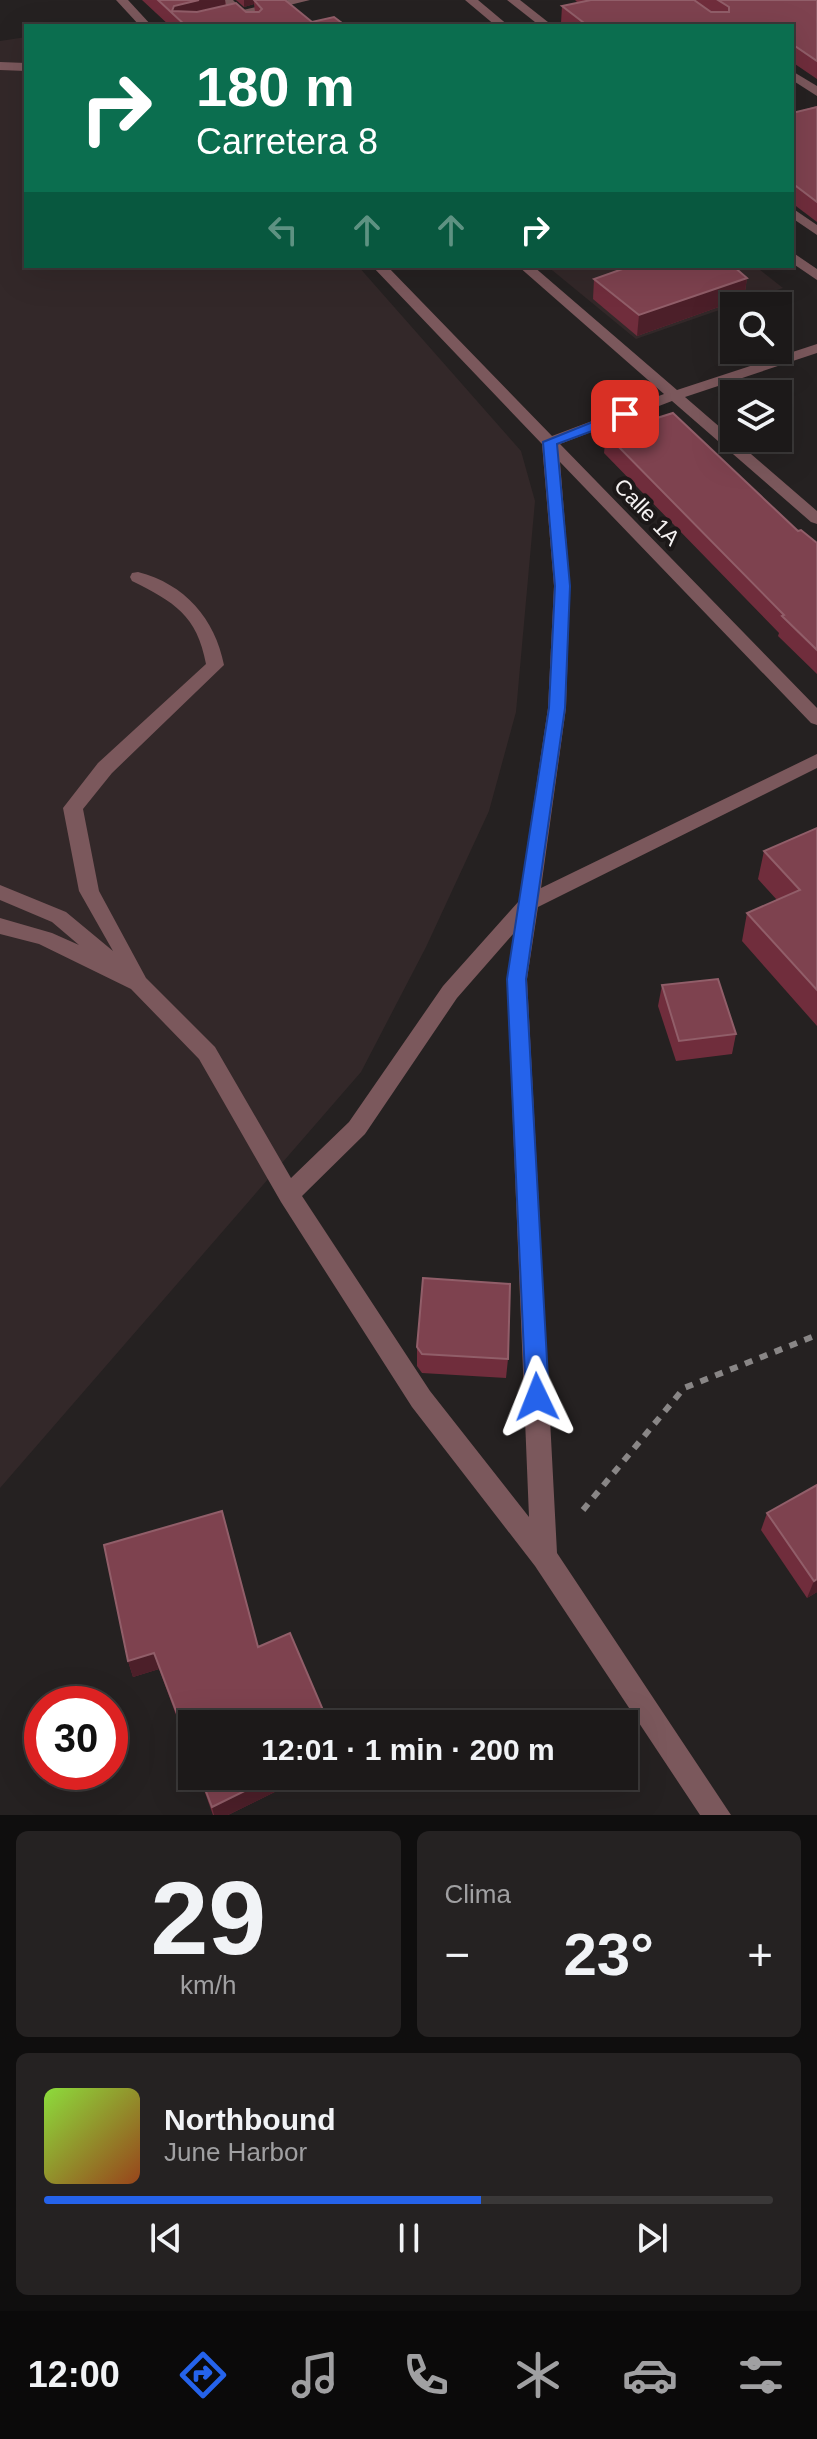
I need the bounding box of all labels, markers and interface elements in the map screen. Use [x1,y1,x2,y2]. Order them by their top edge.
text: 180 m [196,55,355,118]
icon: right [64,56,168,160]
text: Carretera 8 [196,121,378,162]
icon: left [261,208,305,252]
icon: ahead [345,208,389,252]
icon: ahead [429,208,473,252]
icon: right [513,208,557,252]
map controls [720,292,792,452]
button: search [720,292,792,364]
pin [591,380,659,448]
button: layers [720,380,792,452]
icon: arrive [603,392,647,436]
street label: Calle 1A [609,473,685,551]
position arrow [495,1355,579,1439]
speed limit sign: 30 [24,1686,128,1790]
text: 12:01 · 1 min · 200 m [261,1733,555,1766]
text: 29 [150,1860,266,1976]
text: Clima [445,1879,511,1909]
text: 23° [563,1921,654,1988]
text: − [445,1930,470,1979]
text: + [747,1930,773,1979]
text: km/h [180,1970,236,2000]
text: Northbound [164,2103,336,2136]
text: June Harbor [164,2137,307,2167]
icon: previous [144,2216,188,2260]
icon: pause [387,2216,431,2260]
icon: next [630,2216,674,2260]
icon: directions [175,2347,231,2403]
icon: music [287,2347,343,2403]
icon: phone [398,2347,454,2403]
icon: climate [510,2347,566,2403]
icon: car [622,2347,678,2403]
icon: filters [733,2347,789,2403]
text: 12:00 [28,2354,120,2395]

